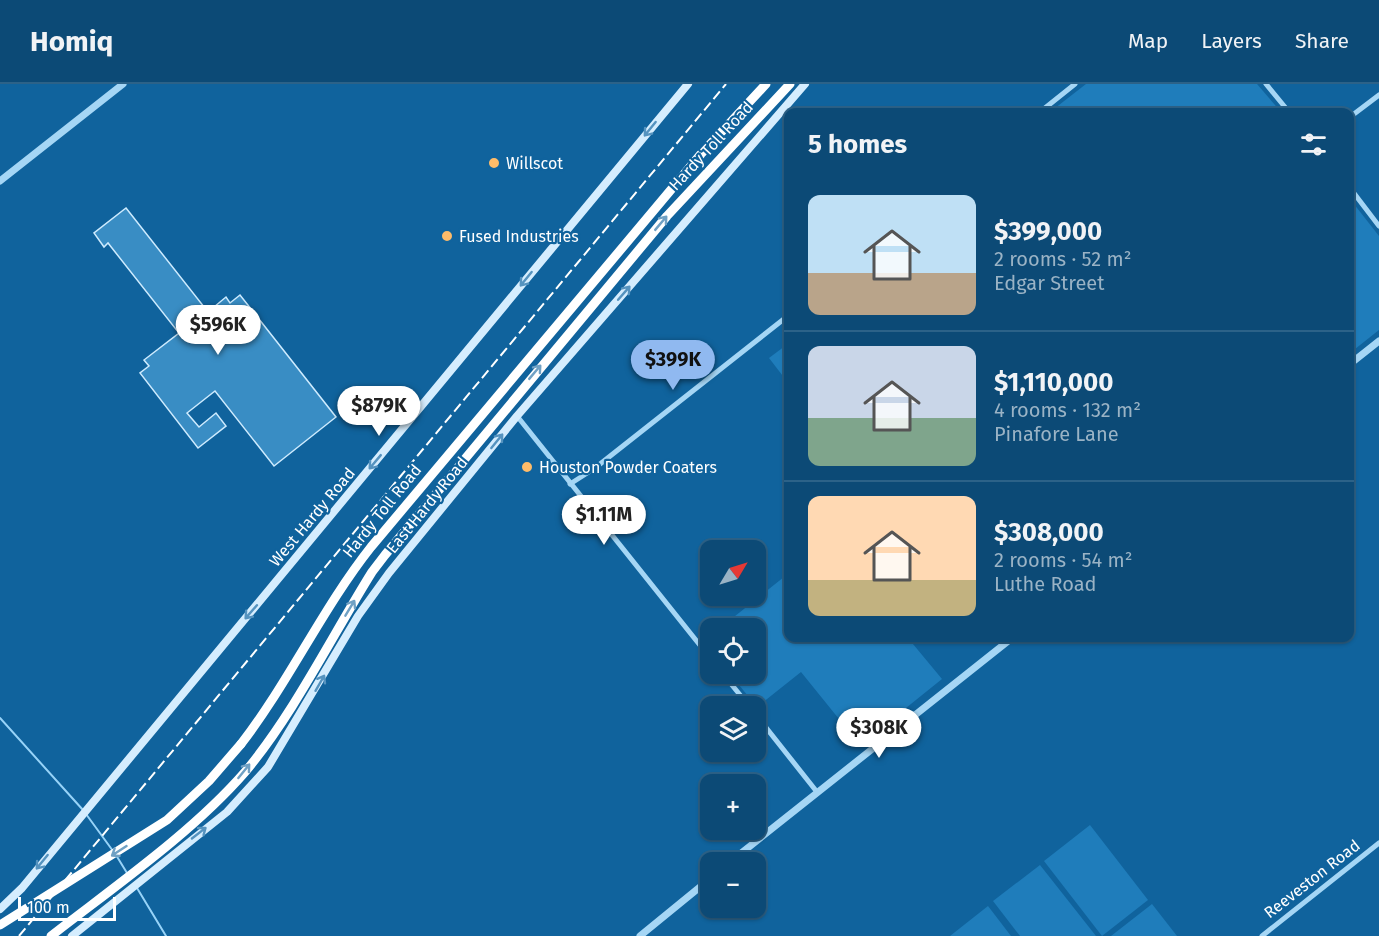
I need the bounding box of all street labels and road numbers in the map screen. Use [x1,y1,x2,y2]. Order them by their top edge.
street label: Hardy Toll Road [665,98,757,194]
street label: East Hardy Road [382,453,472,557]
street label: Hardy Toll Road [339,461,425,561]
street label: West Hardy Road [265,464,359,570]
street label: Reeveston Road [1260,836,1364,922]

